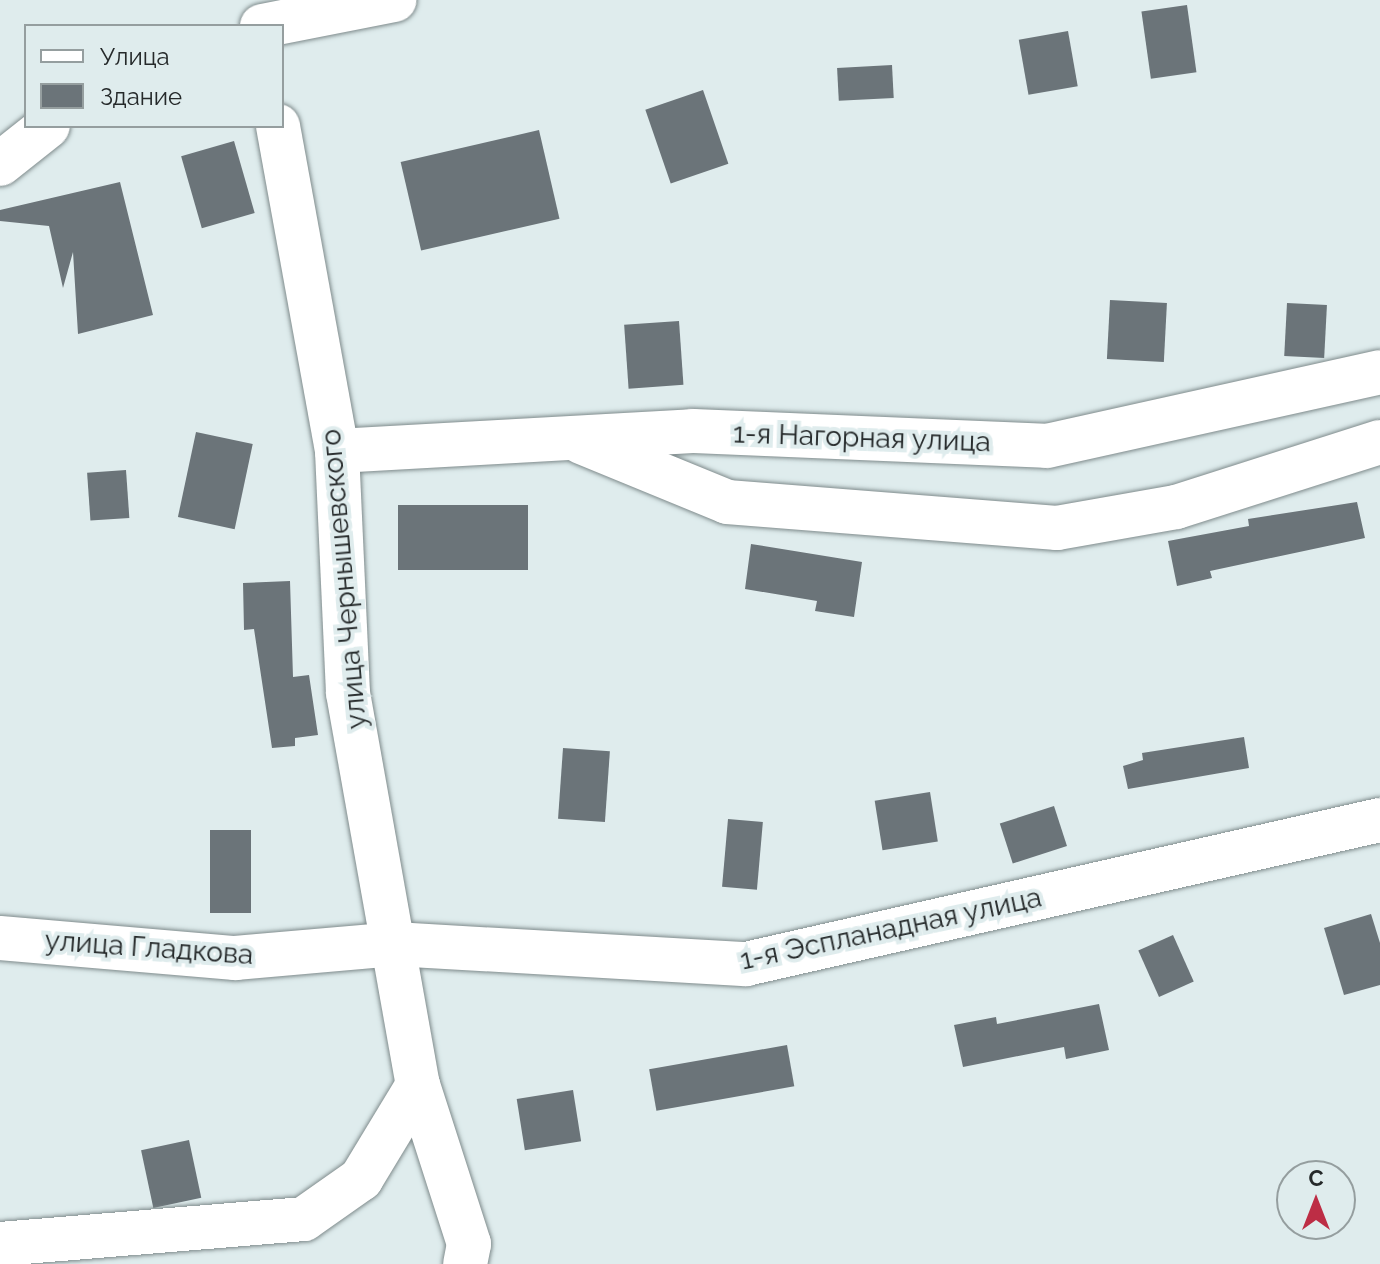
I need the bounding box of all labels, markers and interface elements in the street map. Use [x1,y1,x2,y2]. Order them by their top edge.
legend [24,24,284,128]
text: Улица [100,42,170,71]
text: Здание [100,82,182,111]
street label: 1-я Нагорная улица [732,417,992,459]
street label: улица Чернышевского [314,428,374,730]
street label: 1-я Эспланадная улица [737,881,1045,977]
street label: улица Гладкова [44,924,254,972]
north arrow [1276,1160,1356,1240]
text: С [1308,1165,1324,1191]

